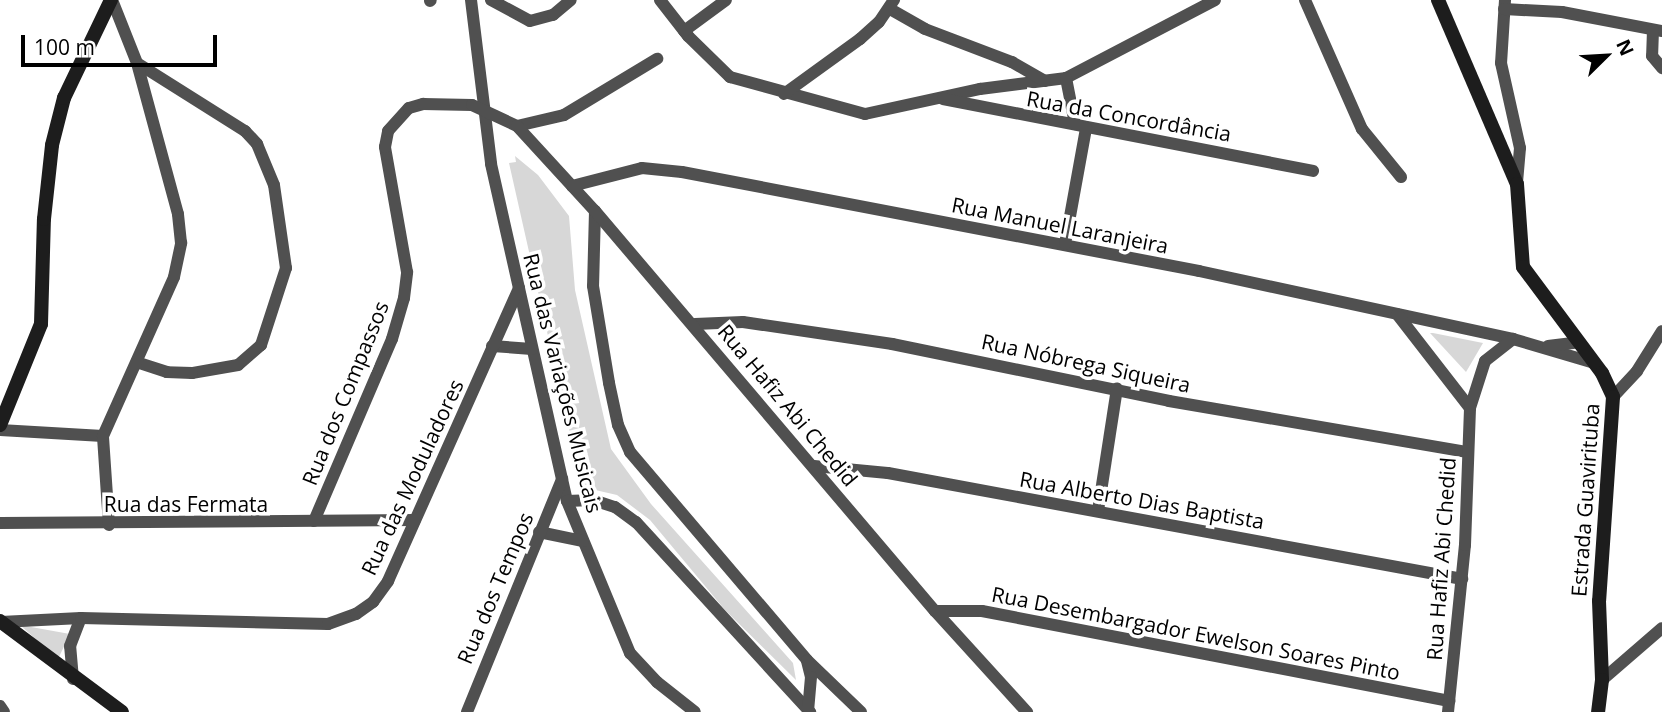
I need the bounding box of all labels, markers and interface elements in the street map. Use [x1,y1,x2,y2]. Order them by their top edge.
scale bar [24,21,220,65]
north arrow [1571,21,1641,91]
text: 100 m [34,33,95,61]
text: N [1610,35,1640,60]
street label: Rua da Concordância [1025,86,1233,146]
street label: Rua Manuel Laranjeira [950,192,1170,258]
street label: Rua das Variações Musicais [519,251,607,515]
street label: Rua dos Compassos [297,297,393,489]
street label: Rua Hafiz Abi Chedid [713,319,863,491]
street label: Rua Nóbrega Siqueira [979,329,1193,397]
street label: Rua das Moduladores [356,375,468,579]
street label: Estrada Guavirituba [1566,402,1604,598]
street label: Rua Hafiz Abi Chedid [1421,457,1461,661]
street label: Rua Alberto Dias Baptista [1018,466,1266,534]
street label: Rua das Fermata [104,491,268,517]
street label: Rua dos Tempos [452,508,538,668]
street label: Rua Desembargador Ewelson Soares Pinto [990,581,1402,685]

